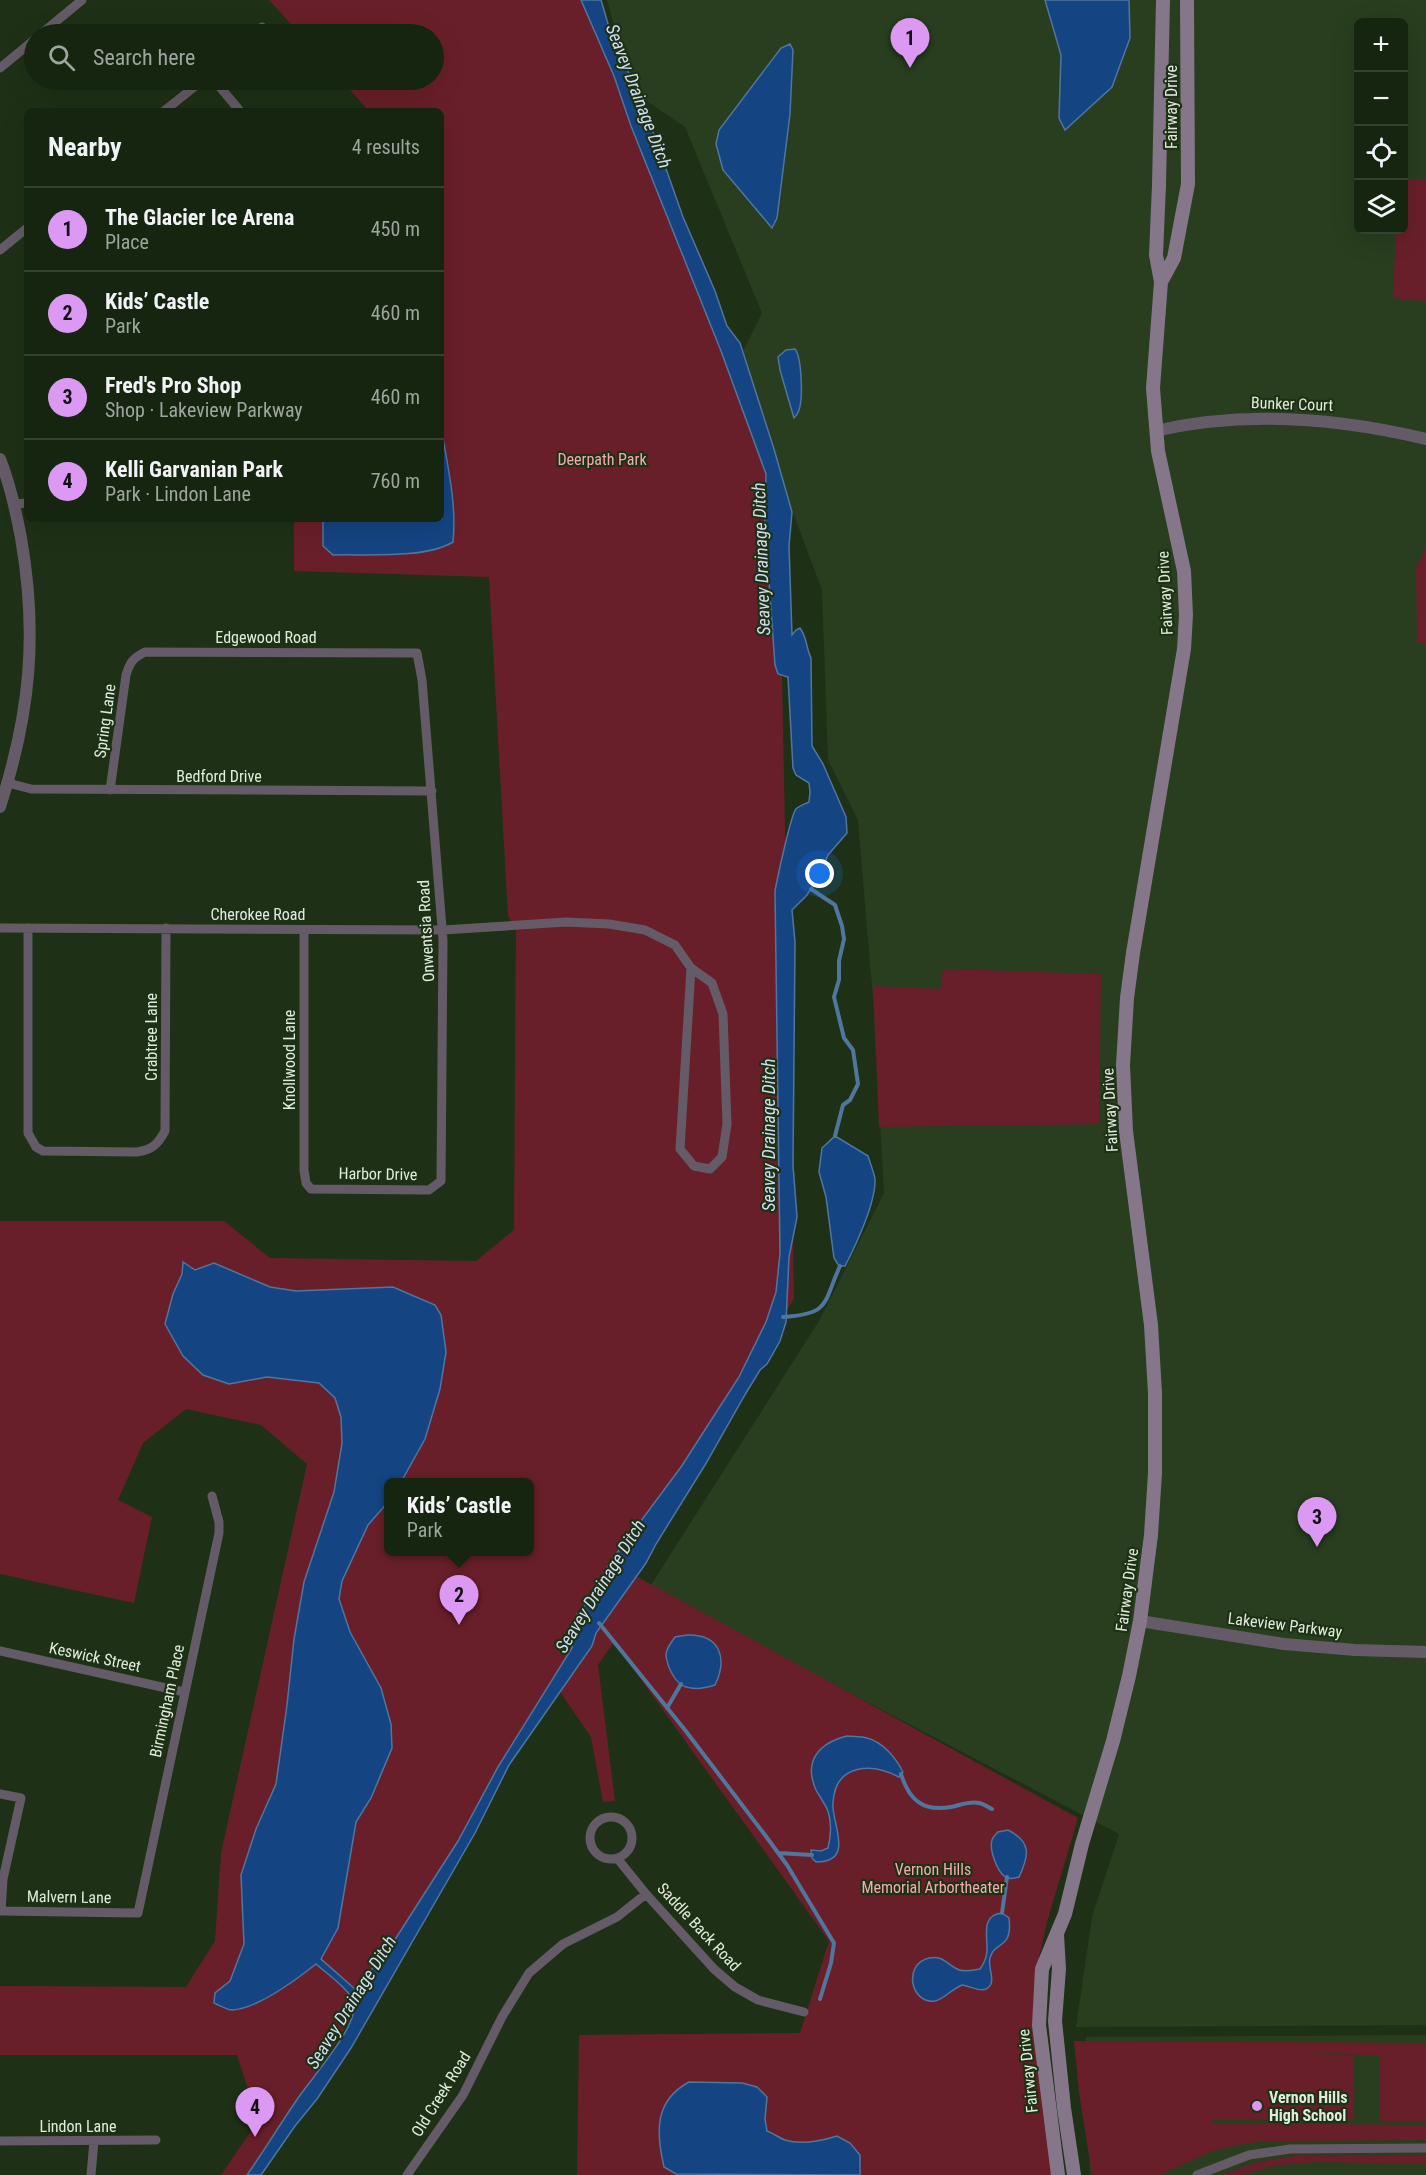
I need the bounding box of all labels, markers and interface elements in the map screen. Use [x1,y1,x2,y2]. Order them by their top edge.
map controls [1354,18,1408,234]
button: + [1354,18,1408,72]
pin: 1 [890,19,930,68]
water label: Seavey Drainage Ditch [602,21,676,171]
search box [24,24,444,90]
icon: search [45,41,78,74]
text: Search here [93,45,195,70]
street label: Fairway Drive [1162,65,1181,149]
button: − [1354,72,1408,126]
button: locate [1354,126,1408,180]
text: Nearby [48,132,122,162]
text: 4 results [352,135,420,159]
button: layers [1354,180,1408,234]
text: The Glacier Ice Arena [105,205,294,230]
text: 1 [62,217,73,241]
text: 450 m [371,217,420,241]
text: Place [105,230,149,254]
text: Kids’ Castle [105,289,209,314]
text: 2 [62,301,73,325]
text: 460 m [371,301,420,325]
text: Park [105,314,141,338]
text: Fred's Pro Shop [105,373,241,398]
text: 3 [62,385,73,409]
text: 460 m [371,385,420,409]
street label: Bunker Court [1251,393,1334,415]
text: Shop · Lakeview Parkway [105,398,303,422]
park label: Deerpath Park [557,450,647,469]
text: Kelli Garvanian Park [105,457,283,482]
text: 4 [62,469,73,493]
text: 760 m [371,469,420,493]
text: Park · Lindon Lane [105,482,251,506]
water label: Seavey Drainage Ditch [748,482,774,636]
street label: Fairway Drive [1153,551,1177,635]
street label: Edgewood Road [215,628,317,647]
street label: Spring Lane [90,683,120,759]
street label: Bedford Drive [176,767,262,786]
your location [805,859,834,888]
street label: Onwentsia Road [414,879,438,983]
street label: Cherokee Road [211,905,305,924]
street label: Crabtree Lane [142,993,161,1081]
street label: Knollwood Lane [280,1010,299,1110]
water label: Seavey Drainage Ditch [758,1059,779,1211]
street label: Fairway Drive [1098,1068,1122,1152]
street label: Harbor Drive [338,1164,418,1184]
popup [384,1478,534,1556]
text: Kids’ Castle [407,1493,511,1518]
pin: 3 [1298,1498,1336,1547]
water label: Seavey Drainage Ditch [551,1516,649,1656]
text: Park [407,1518,443,1542]
street label: Fairway Drive [1112,1547,1142,1633]
pin: 2 [440,1576,478,1625]
street label: Lakeview Parkway [1227,1609,1344,1641]
street label: Keswick Street [47,1638,143,1676]
street label: Birmingham Place [146,1643,188,1759]
park label: Vernon Hills Memorial Arbortheater [861,1860,1005,1897]
street label: Saddle Back Road [653,1879,745,1975]
street label: Malvern Lane [27,1887,111,1907]
water label: Seavey Drainage Ditch [302,1932,400,2072]
street label: Fairway Drive [1014,2028,1042,2114]
street label: Old Creek Road [407,2048,475,2140]
pin: 4 [236,2088,274,2137]
place label: Vernon Hills High School [1269,2088,1347,2125]
marker: Vernon Hills High School [1250,2099,1264,2113]
street label: Lindon Lane [40,2117,116,2136]

